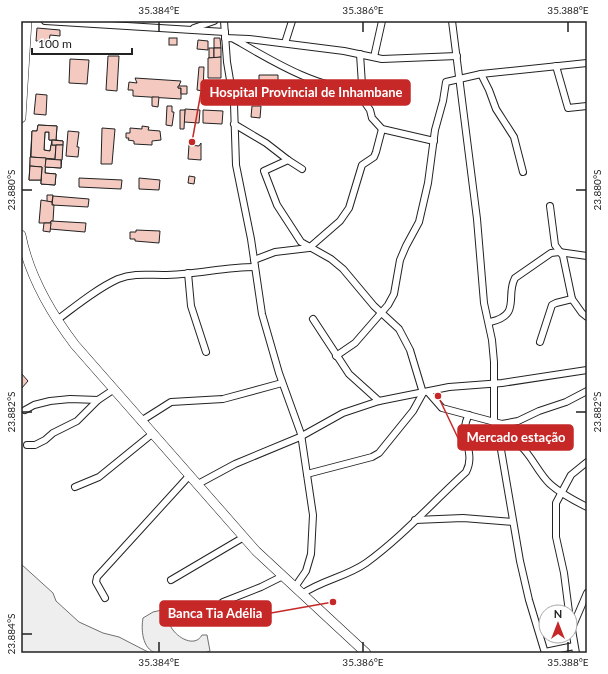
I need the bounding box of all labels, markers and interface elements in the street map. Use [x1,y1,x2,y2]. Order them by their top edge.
text: 35.384°E [138,4,180,16]
text: 35.386°E [342,4,384,16]
text: 35.388°E [547,4,589,16]
scale bar [32,30,132,56]
text: 100 m [38,36,72,51]
callout: Hospital Provincial de Inhambane [201,80,410,105]
text: Hospital Provincial de Inhambane [209,84,403,100]
text: 23.880°S [5,170,17,210]
text: 23.880°S [591,170,603,210]
text: 23.882°S [5,392,17,432]
text: 23.882°S [591,392,603,432]
callout: Mercado estação [458,425,573,450]
text: Mercado estação [467,429,566,445]
callout: Banca Tia Adélia [160,601,271,626]
north arrow [538,604,578,644]
text: Banca Tia Adélia [168,605,262,621]
text: N [554,607,562,620]
text: 23.884°S [5,614,17,654]
text: 35.384°E [138,656,180,668]
text: 35.386°E [342,656,384,668]
text: 35.388°E [547,656,589,668]

